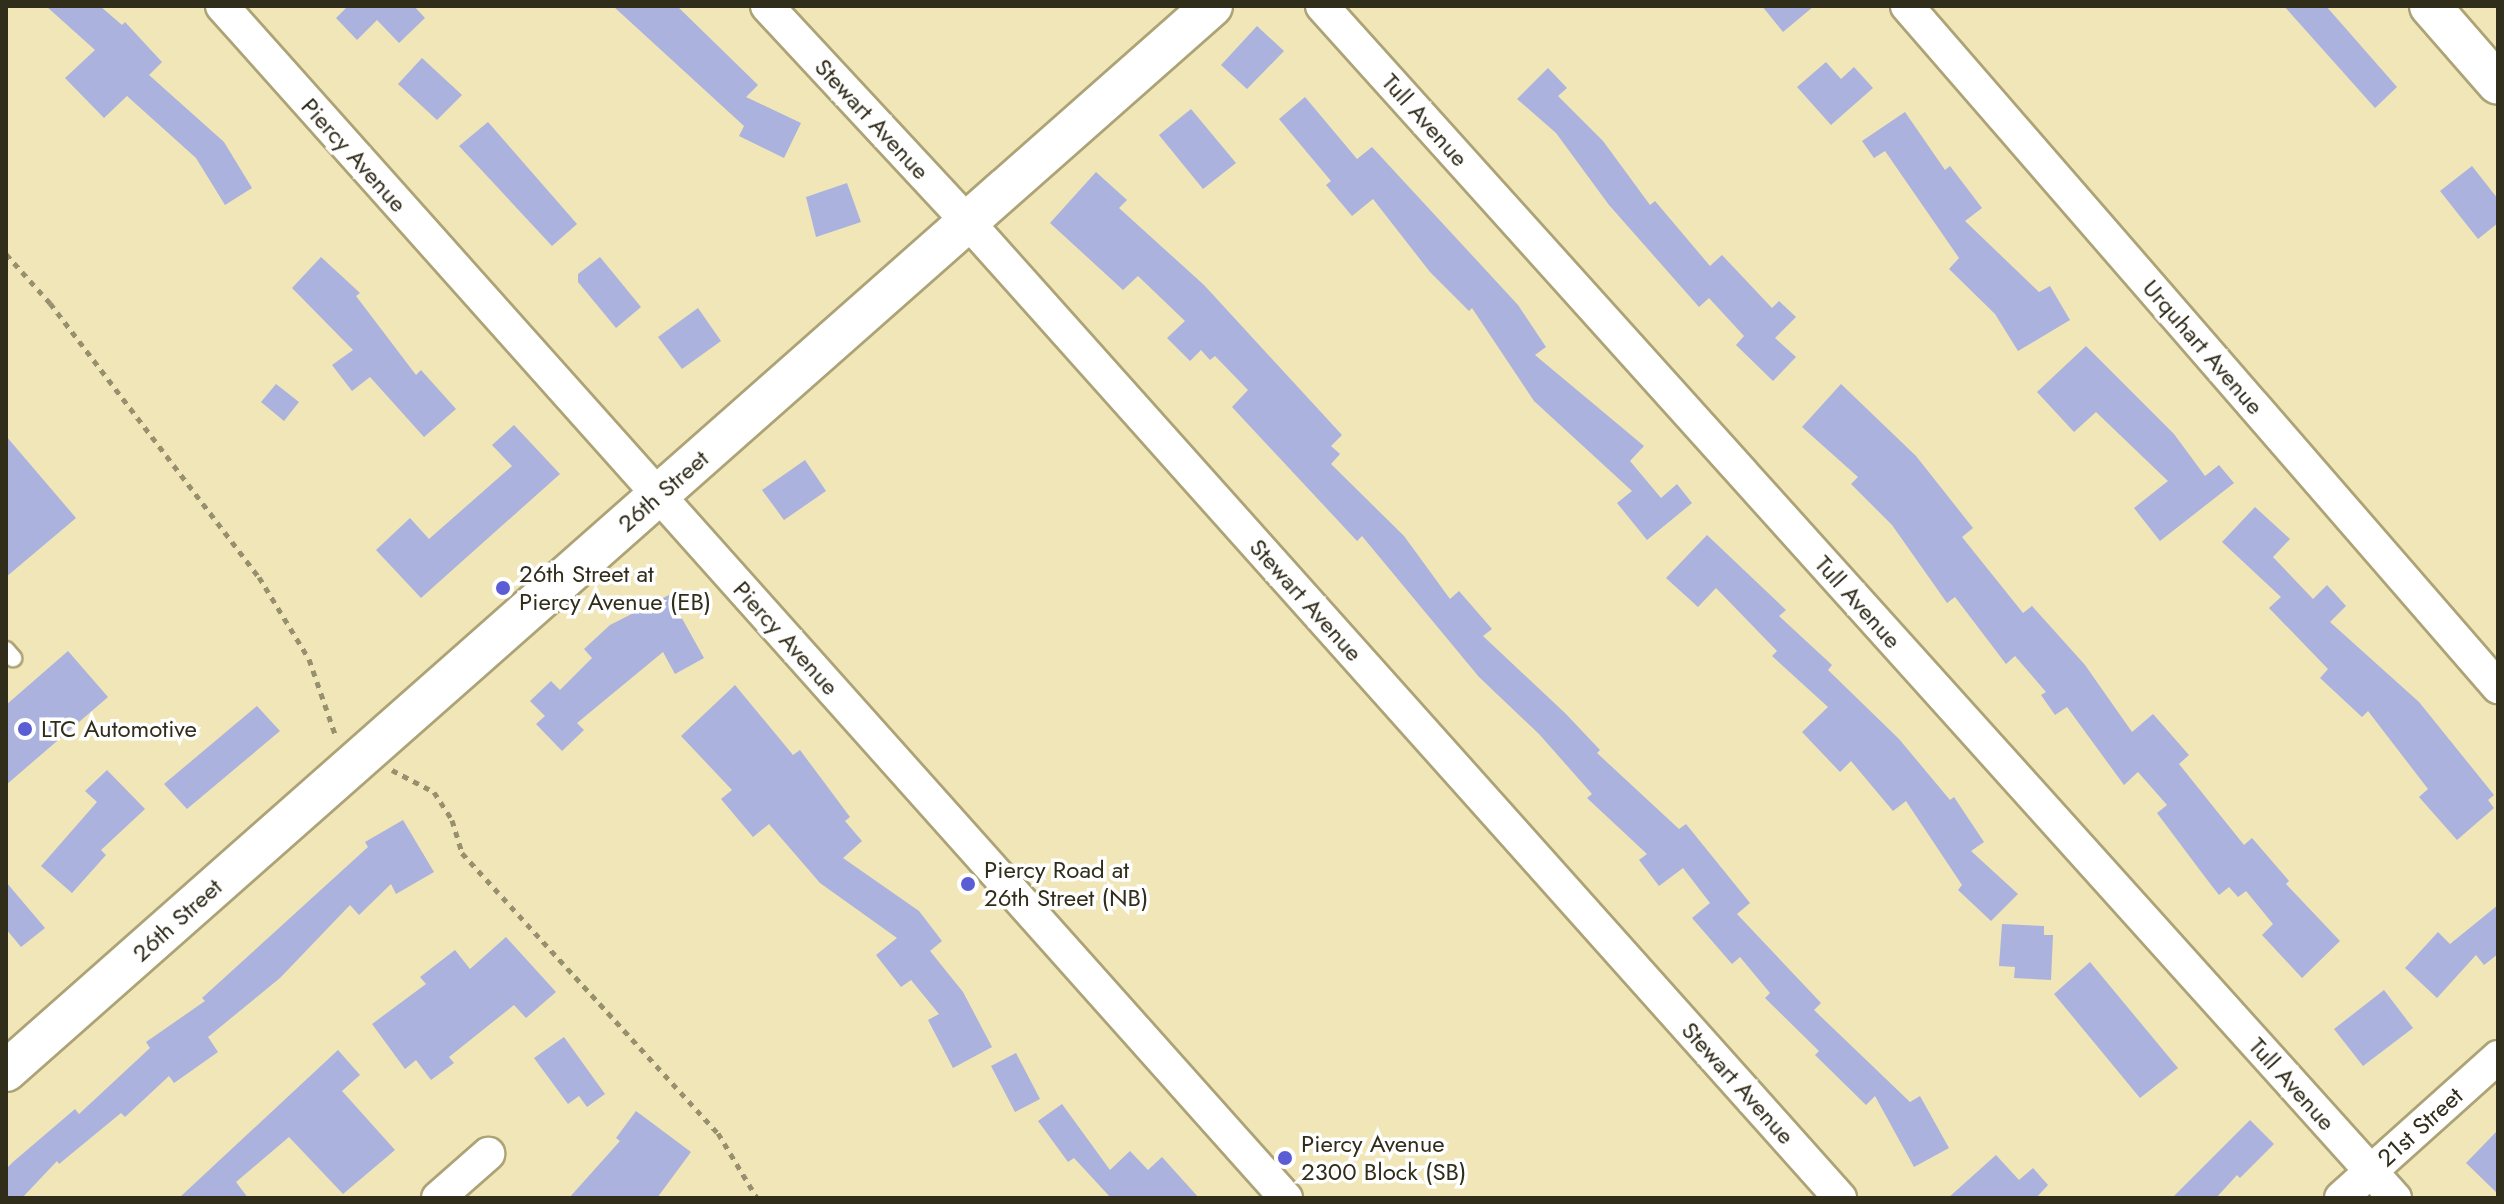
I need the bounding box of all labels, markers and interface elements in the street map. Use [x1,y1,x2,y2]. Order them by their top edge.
street label: Stewart Avenue [809,53,935,185]
street label: Tull Avenue [1376,68,1474,172]
street label: Piercy Avenue [295,92,413,218]
street label: Urquhart Avenue [2137,274,2269,420]
street label: 26th Street [612,444,714,538]
street label: Stewart Avenue [1244,533,1368,667]
street label: Tull Avenue [1809,550,1907,654]
place label: 26th Street at Piercy Avenue (EB) [519,560,711,616]
street label: Piercy Avenue [727,575,845,701]
marker: 26th Street at Piercy Avenue (EB) [494,579,512,597]
place label: LTC Automotive [41,715,197,743]
marker: LTC Automotive [16,720,34,738]
place label: Piercy Road at 26th Street (NB) [984,856,1148,912]
street label: 26th Street [126,872,228,968]
marker: Piercy Road at 26th Street (NB) [959,875,977,893]
street label: Stewart Avenue [1676,1016,1800,1150]
street label: Tull Avenue [2243,1032,2341,1136]
street label: 21st Street [2372,1081,2468,1173]
place label: Piercy Avenue 2300 Block (SB) [1301,1130,1466,1186]
marker: Piercy Avenue 2300 Block (SB) [1276,1149,1294,1167]

